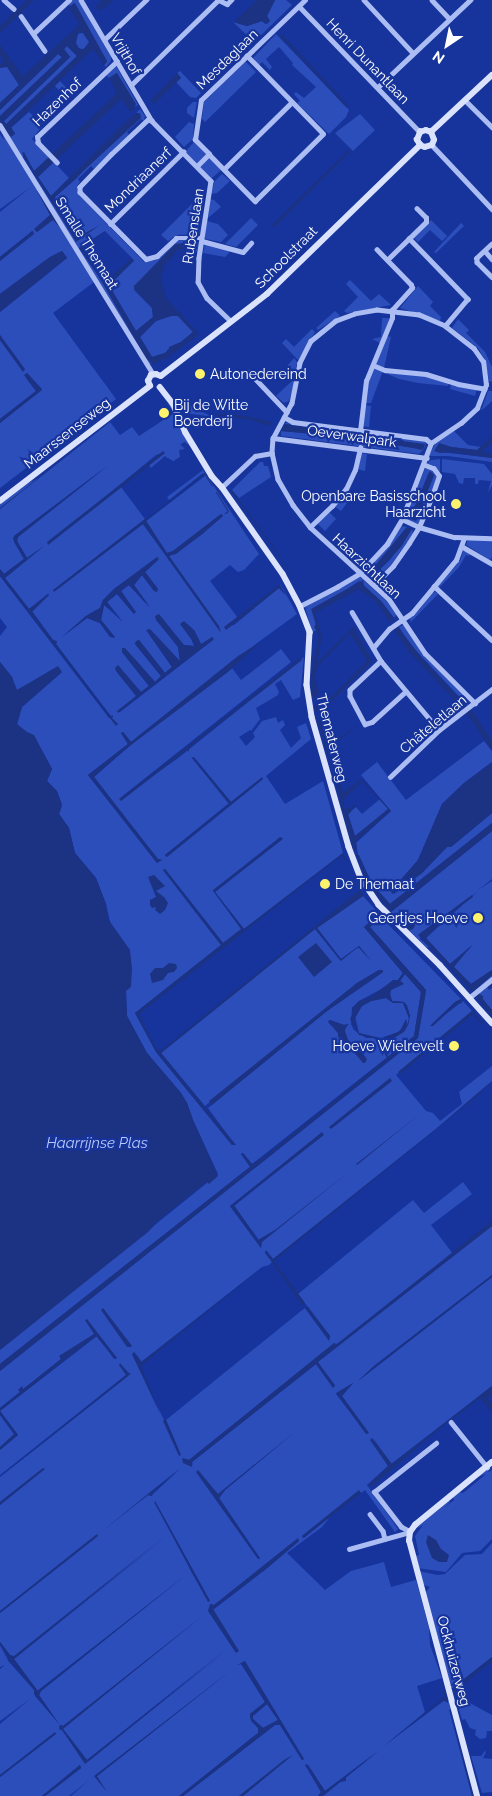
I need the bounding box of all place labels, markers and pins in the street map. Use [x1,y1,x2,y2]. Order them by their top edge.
place label: Autonedereind [210,366,307,382]
marker: Autonedereind [194,368,206,380]
place label: Bij de Witte Boerderij [174,397,249,430]
marker: Bij de Witte Boerderij [158,407,170,419]
place label: Openbare Basisschool Haarzicht [301,488,446,520]
marker: Openbare Basisschool Haarzicht [450,498,462,510]
place label: De Themaat [335,876,414,892]
marker: De Themaat [319,878,331,890]
place label: Geertjes Hoeve [368,910,468,926]
marker: Geertjes Hoeve [472,912,484,924]
place label: Hoeve Wielrevelt [332,1038,444,1054]
marker: Hoeve Wielrevelt [448,1040,460,1052]

